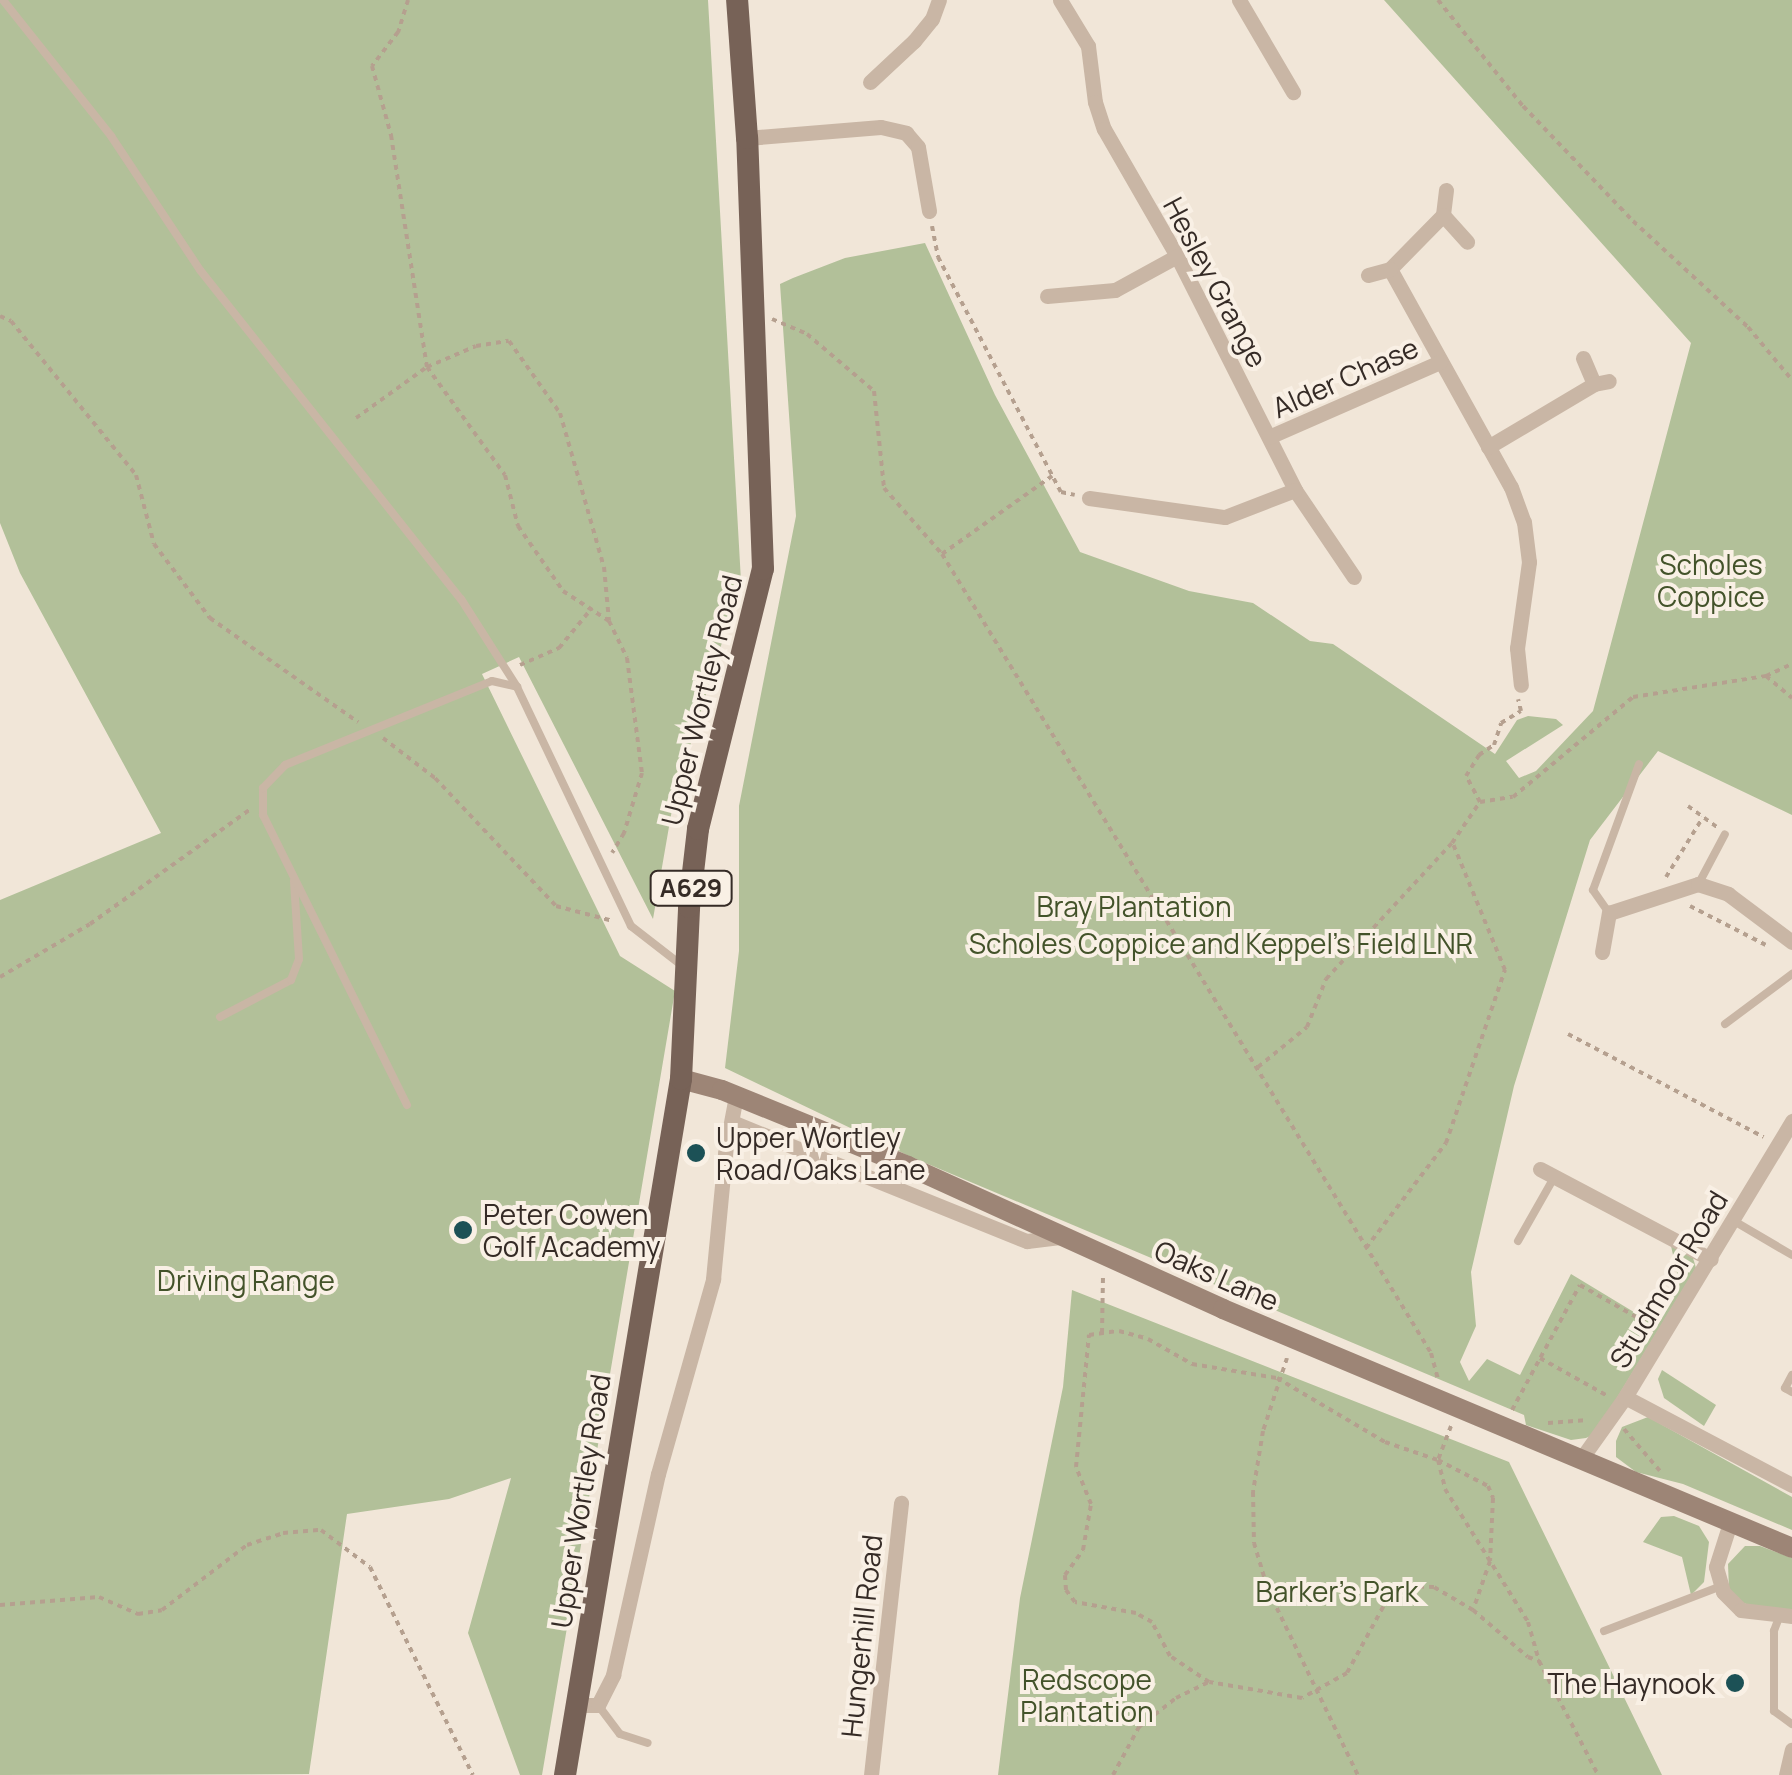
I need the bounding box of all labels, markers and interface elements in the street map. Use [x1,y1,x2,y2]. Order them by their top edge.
street label: Hesley Grange [1157,191,1275,373]
street label: Alder Chase [1267,330,1423,424]
park label: Scholes Coppice [1657,547,1765,613]
street label: Upper Wortley Road [654,571,748,829]
road number: A629 [648,868,734,908]
park label: Bray Plantation [1036,889,1232,923]
park label: Scholes Coppice and Keppel's Field LNR [969,926,1473,960]
place label: Upper Wortley Road/Oaks Lane [716,1120,926,1186]
marker: Upper Wortley Road/Oaks Lane [685,1142,707,1164]
street label: Studmoor Road [1602,1184,1734,1374]
place label: Peter Cowen Golf Academy [483,1197,661,1263]
marker: Peter Cowen Golf Academy [452,1219,474,1241]
street label: Oaks Lane [1150,1233,1284,1317]
park label: Driving Range [157,1263,335,1297]
street label: Upper Wortley Road [543,1372,617,1630]
street label: Hungerhill Road [834,1533,888,1739]
park label: Barker's Park [1256,1574,1418,1608]
park label: Redscope Plantation [1020,1662,1154,1728]
place label: The Haynook [1547,1666,1715,1700]
marker: The Haynook [1724,1672,1746,1694]

